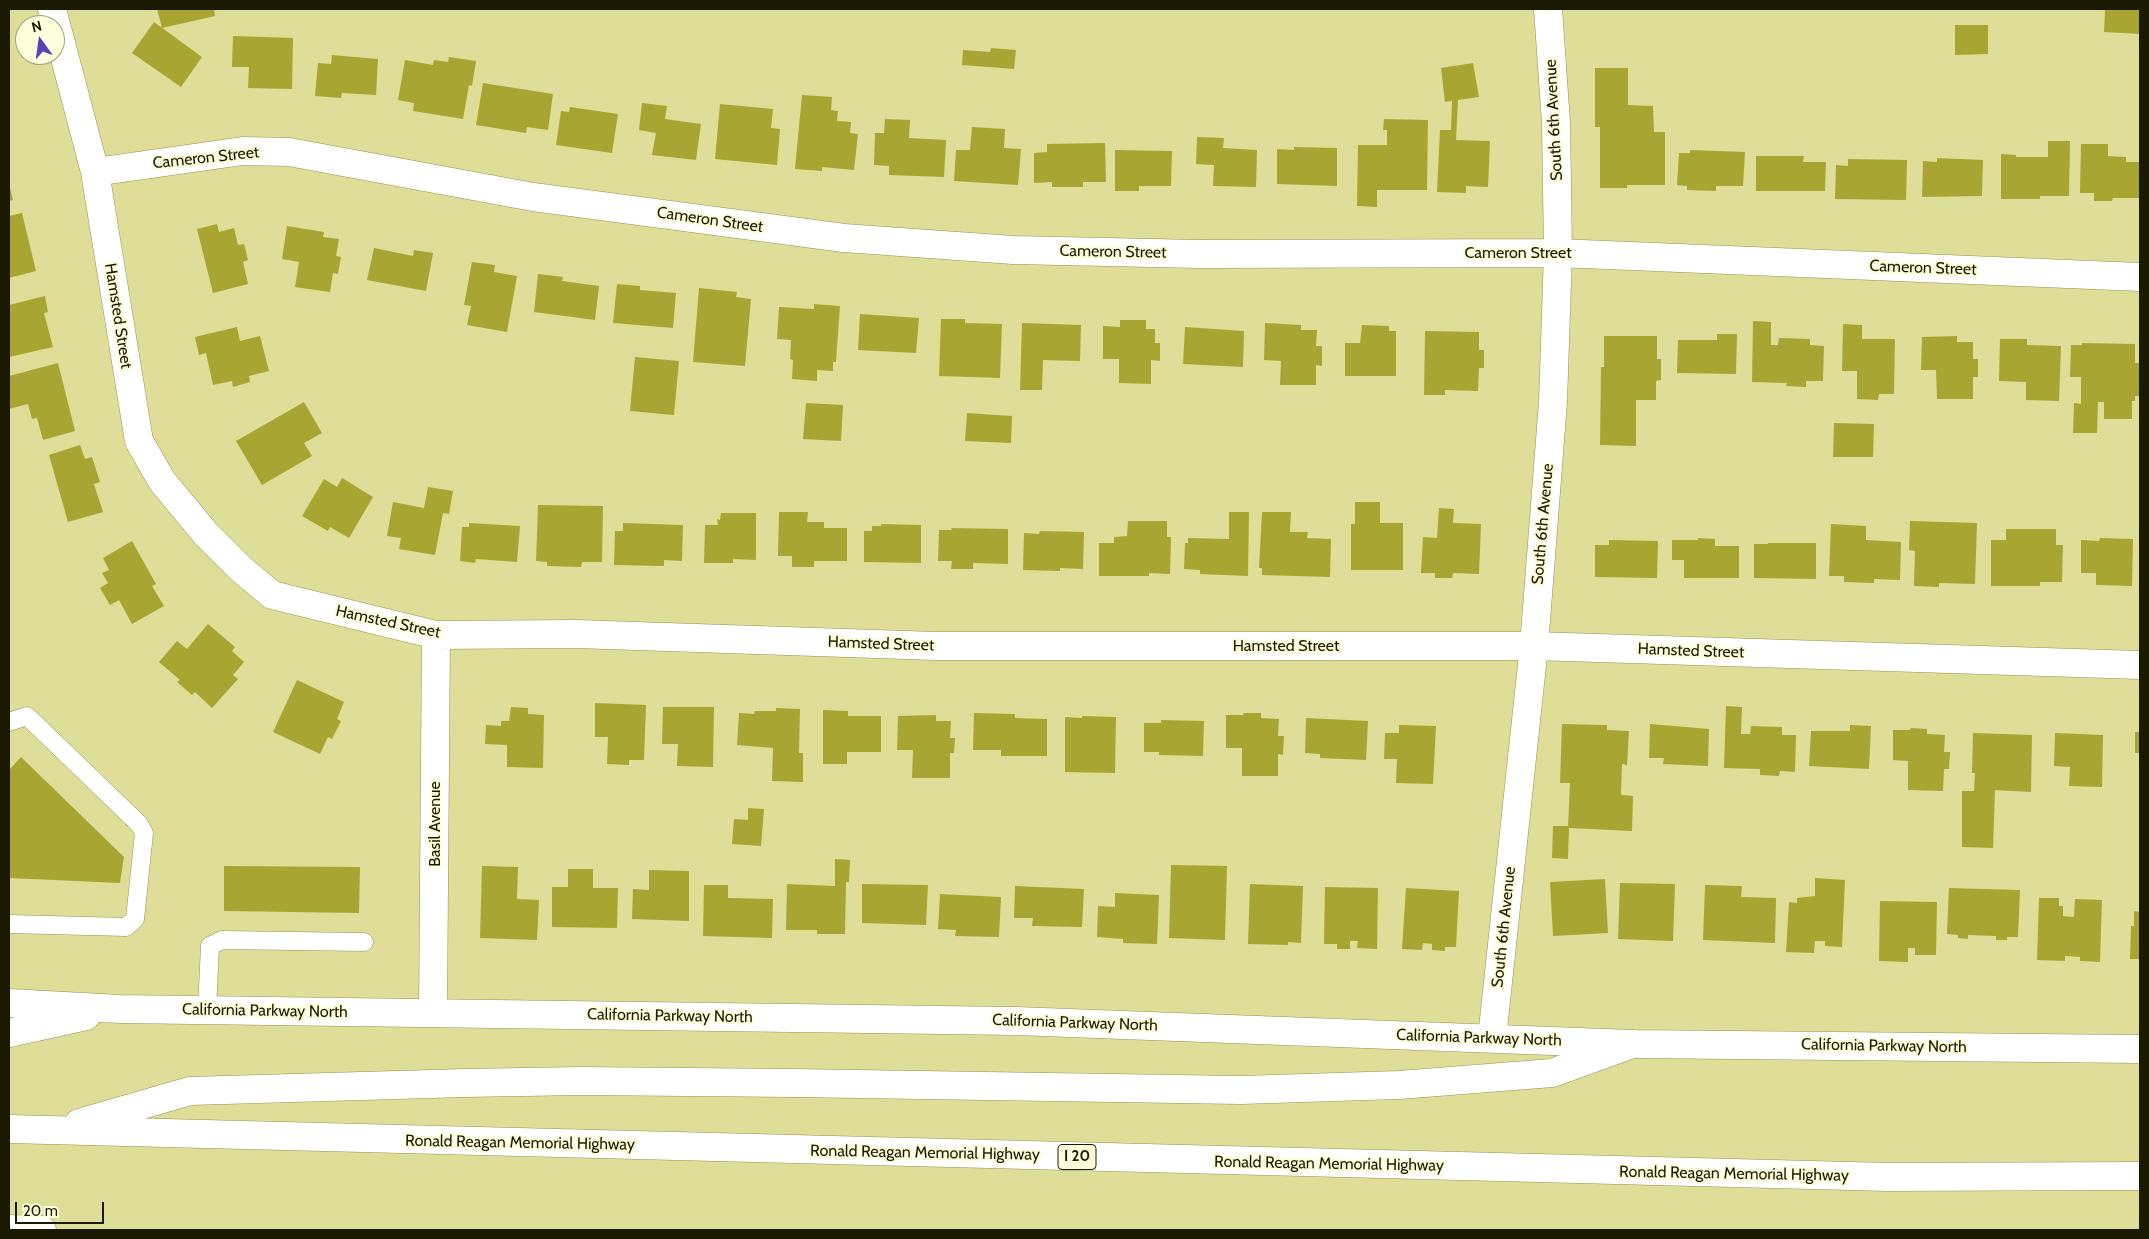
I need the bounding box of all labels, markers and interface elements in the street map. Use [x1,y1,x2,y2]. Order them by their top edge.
north arrow [15,15,65,65]
text: N [30,16,44,36]
street label: South 6th Avenue [1541,59,1567,181]
street label: Cameron Street [152,143,260,173]
street label: Cameron Street [656,203,764,237]
street label: Cameron Street [1059,241,1167,263]
street label: Cameron Street [1464,243,1572,263]
street label: Cameron Street [1869,257,1977,279]
street label: Hamsted Street [100,262,136,370]
street label: South 6th Avenue [1528,463,1558,585]
street label: Hamsted Street [334,602,442,642]
street label: Hamsted Street [827,633,935,655]
street label: Hamsted Street [1233,636,1339,656]
street label: Hamsted Street [1637,640,1745,662]
street label: Basil Avenue [425,781,445,867]
street label: South 6th Avenue [1488,865,1520,989]
street label: California Parkway North [182,1000,348,1022]
street label: California Parkway North [587,1005,753,1027]
street label: California Parkway North [992,1011,1158,1035]
street label: California Parkway North [1396,1026,1562,1050]
street label: California Parkway North [1801,1035,1967,1057]
street label: Ronald Reagan Memorial Highway [405,1131,635,1155]
street label: Ronald Reagan Memorial Highway [810,1141,1040,1165]
road number: I 20 [1058,1144,1096,1170]
street label: Ronald Reagan Memorial Highway [1214,1152,1444,1176]
street label: Ronald Reagan Memorial Highway [1619,1162,1849,1186]
scale bar [18,1192,106,1224]
text: 20 m [23,1202,58,1220]

